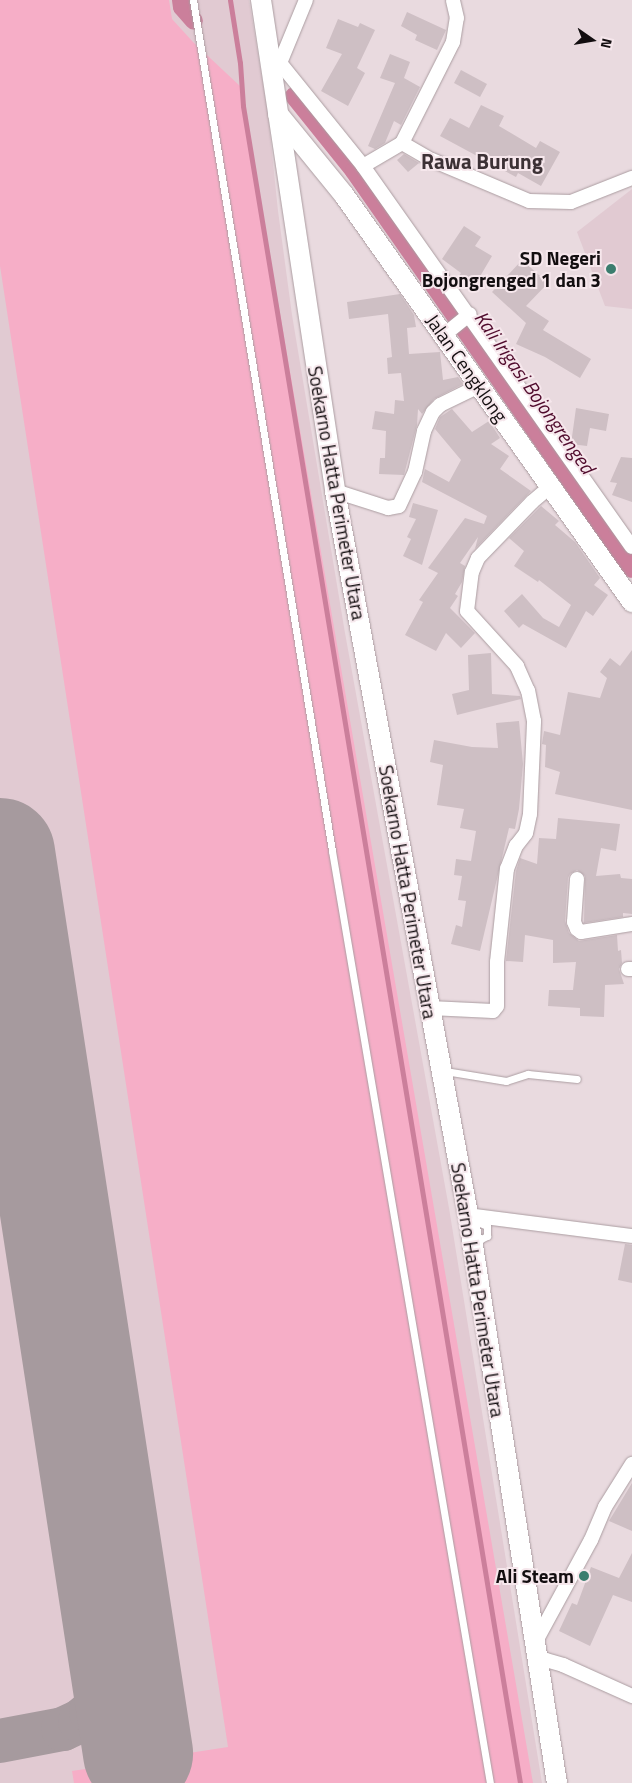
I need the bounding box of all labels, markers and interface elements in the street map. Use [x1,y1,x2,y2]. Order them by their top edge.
north arrow [567,15,617,65]
text: N [596,36,618,51]
district label: Rawa Burung [421,148,543,174]
place label: SD Negeri Bojongrenged 1 dan 3 [422,247,601,291]
marker: SD Negeri Bojongrenged 1 dan 3 [605,263,617,275]
water label: Kali Irigasi Bojongrenged [470,306,600,478]
street label: Jalan Cengklong [421,310,513,426]
street label: Soekarno Hatta Perimeter Utara [303,364,371,622]
street label: Soekarno Hatta Perimeter Utara [374,763,442,1021]
street label: Soekarno Hatta Perimeter Utara [447,1161,509,1419]
place label: Ali Steam [496,1565,574,1587]
marker: Ali Steam [578,1570,590,1582]

